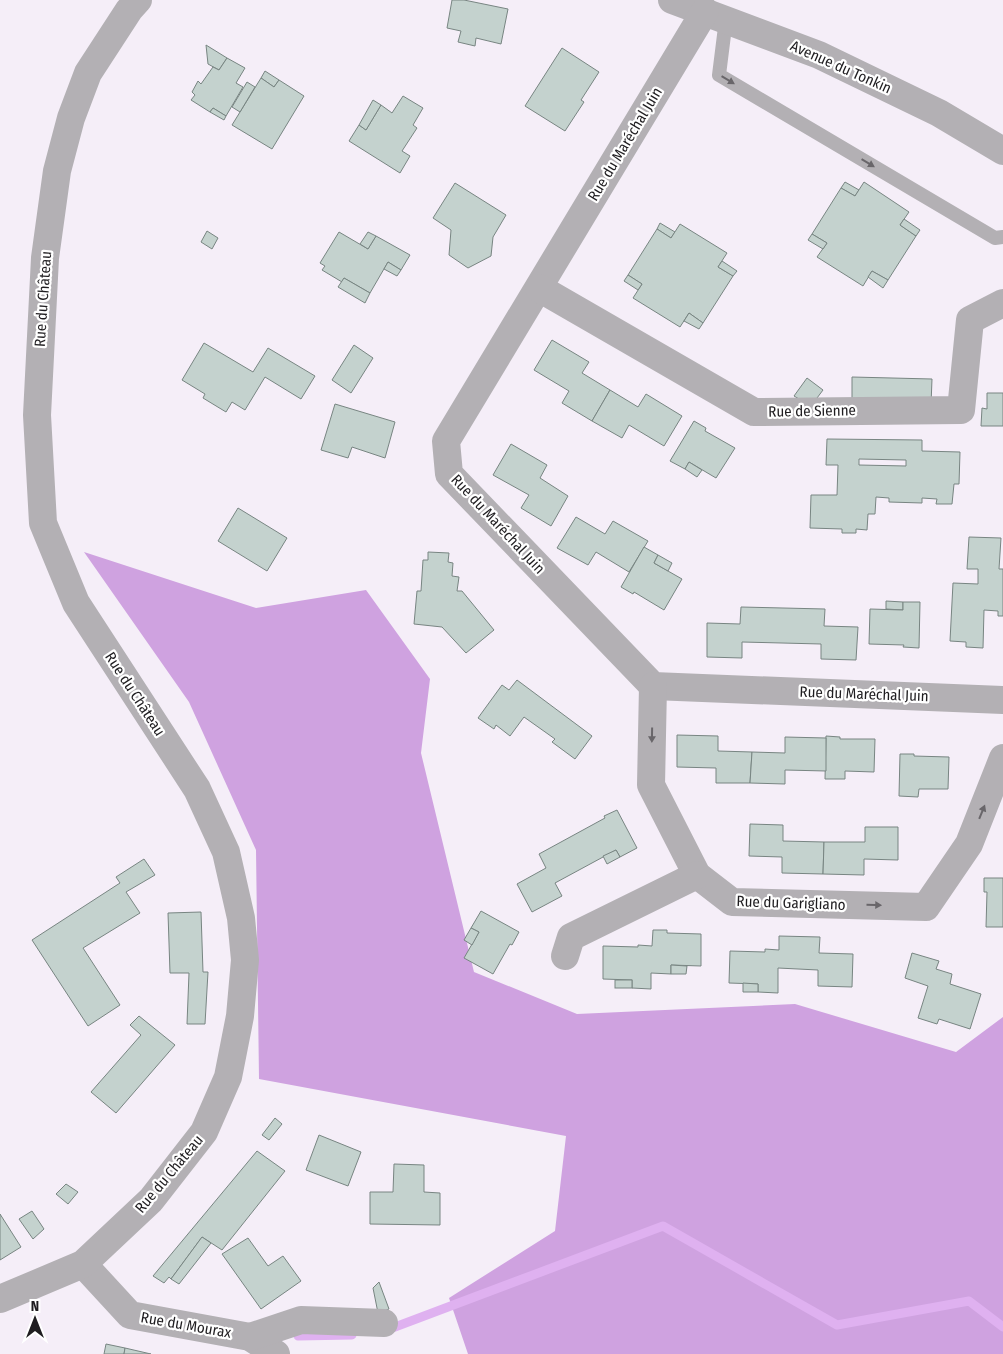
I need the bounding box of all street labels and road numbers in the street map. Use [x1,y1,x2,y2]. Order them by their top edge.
street label: Avenue du Tonkin [788,37,894,97]
street label: Rue du Maréchal Juin [584,84,666,204]
street label: Rue du Château [31,250,55,348]
street label: Rue de Sienne [768,401,856,421]
street label: Rue du Maréchal Juin [447,471,549,577]
street label: Rue du Château [101,649,169,739]
street label: Rue du Maréchal Juin [799,683,929,705]
street label: Rue du Garigliano [736,892,846,914]
street label: Rue du Château [131,1131,207,1217]
street label: Rue du Mourax [139,1308,233,1342]

